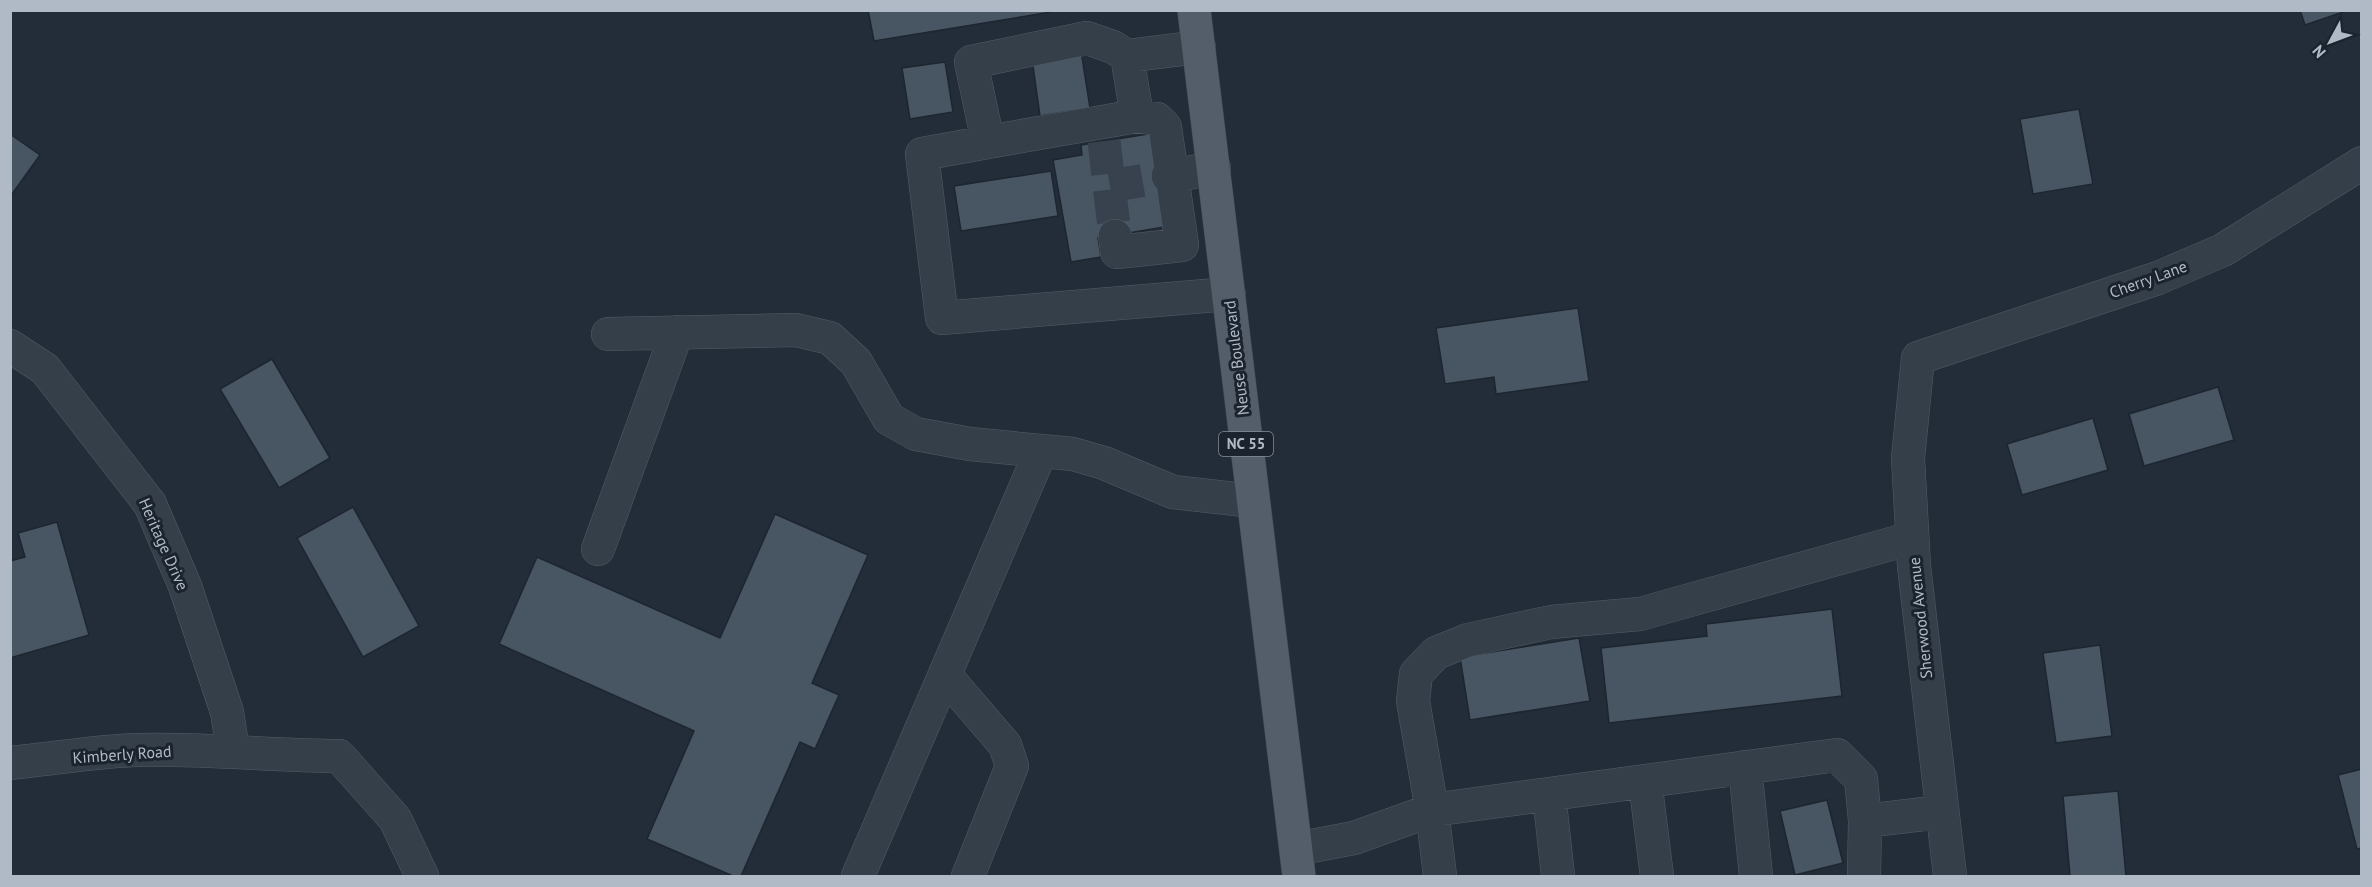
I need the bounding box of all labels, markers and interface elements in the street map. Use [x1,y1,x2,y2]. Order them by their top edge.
north arrow [2300,12,2360,72]
text: N [2308,41,2330,62]
street label: Cherry Lane [2107,256,2189,302]
street label: Neuse Boulevard [1219,300,1253,416]
road number: NC 55 [1219,432,1273,456]
street label: Heritage Drive [135,495,193,593]
street label: Sherwood Avenue [1904,556,1936,680]
street label: Kimberly Road [72,741,172,767]

